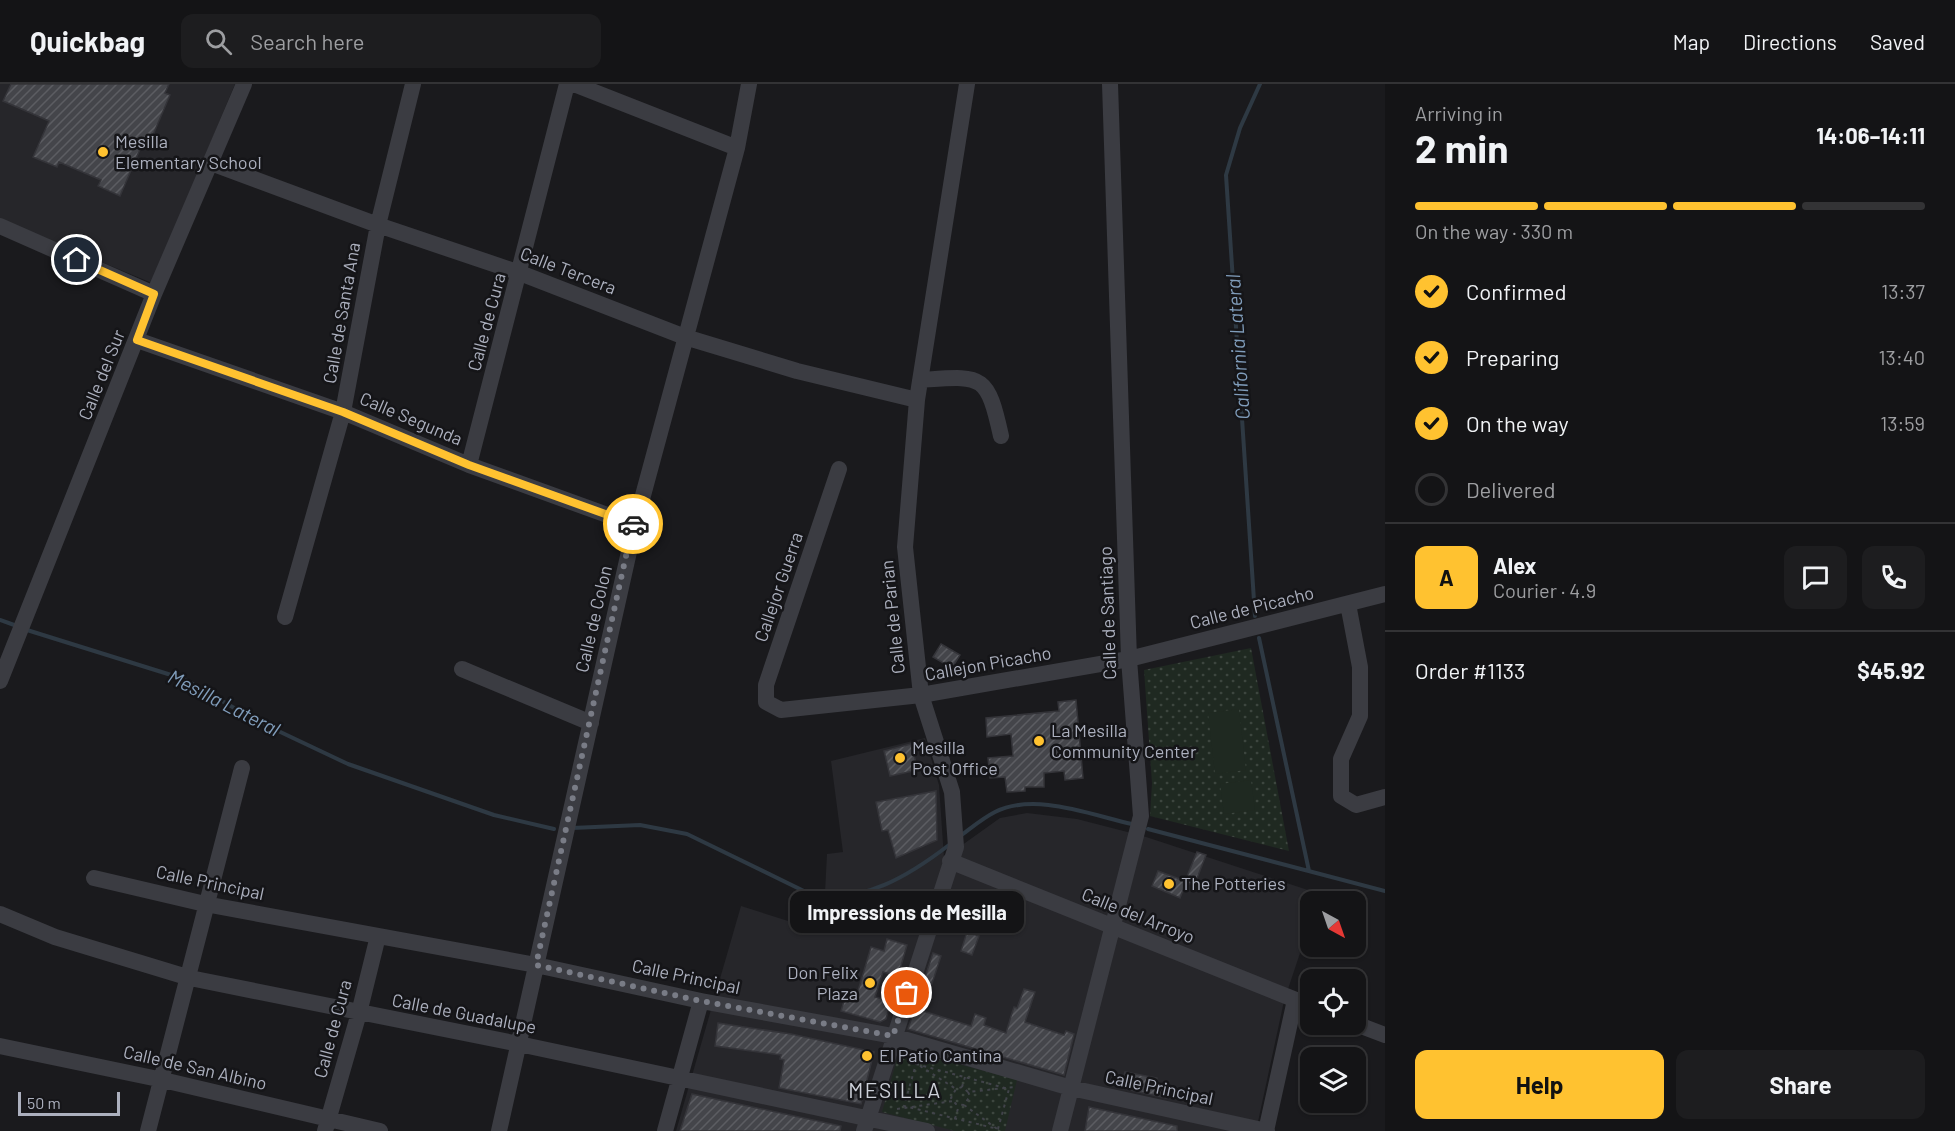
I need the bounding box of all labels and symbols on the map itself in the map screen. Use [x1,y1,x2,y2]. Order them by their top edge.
place label: Mesilla Elementary School [115,130,262,173]
marker: Mesilla Elementary School [96,145,110,159]
pin [51,234,102,285]
street label: Calle de Santa Ana [318,240,364,385]
street label: Calle Tercera [517,242,620,298]
street label: Calle de Cura [462,270,510,373]
water label: California Lateral [1220,273,1254,421]
street label: Calle del Sur [73,326,129,423]
street label: Calle Segunda [357,387,466,450]
courier [603,494,663,554]
street label: Callejor Guerra [749,529,807,645]
street label: Calle de Santiago [1094,546,1120,680]
street label: Calle de Parian [875,559,909,675]
street label: Calle de Colon [570,563,616,674]
street label: Calle de Picacho [1187,581,1316,633]
street label: Callejon Picacho [923,641,1053,685]
water label: Mesilla Lateral [165,664,285,741]
place label: La Mesilla Community Center [1051,719,1197,762]
marker: La Mesilla Community Center [1032,734,1046,748]
place label: Mesilla Post Office [912,736,998,779]
marker: Mesilla Post Office [893,751,907,765]
street label: Calle Principal [154,860,266,904]
place label: The Potteries [1181,872,1286,894]
marker: The Potteries [1162,877,1176,891]
street label: Calle del Arroyo [1079,882,1198,948]
callout: Impressions de Mesilla [790,891,1024,933]
north arrow [1300,891,1366,957]
street label: Calle Principal [630,954,742,998]
place label: Don Felix Plaza [787,961,858,1004]
pin [881,967,932,1018]
marker: Don Felix Plaza [863,976,877,990]
street label: Calle de Cura [308,977,356,1080]
street label: Calle de Guadalupe [390,988,538,1038]
street label: Calle de San Albino [121,1040,269,1094]
place label: El Patio Cantina [879,1044,1002,1066]
marker: El Patio Cantina [860,1049,874,1063]
street label: Calle Principal [1103,1065,1215,1109]
district label: MESILLA [848,1077,942,1102]
scale bar [18,1089,120,1116]

